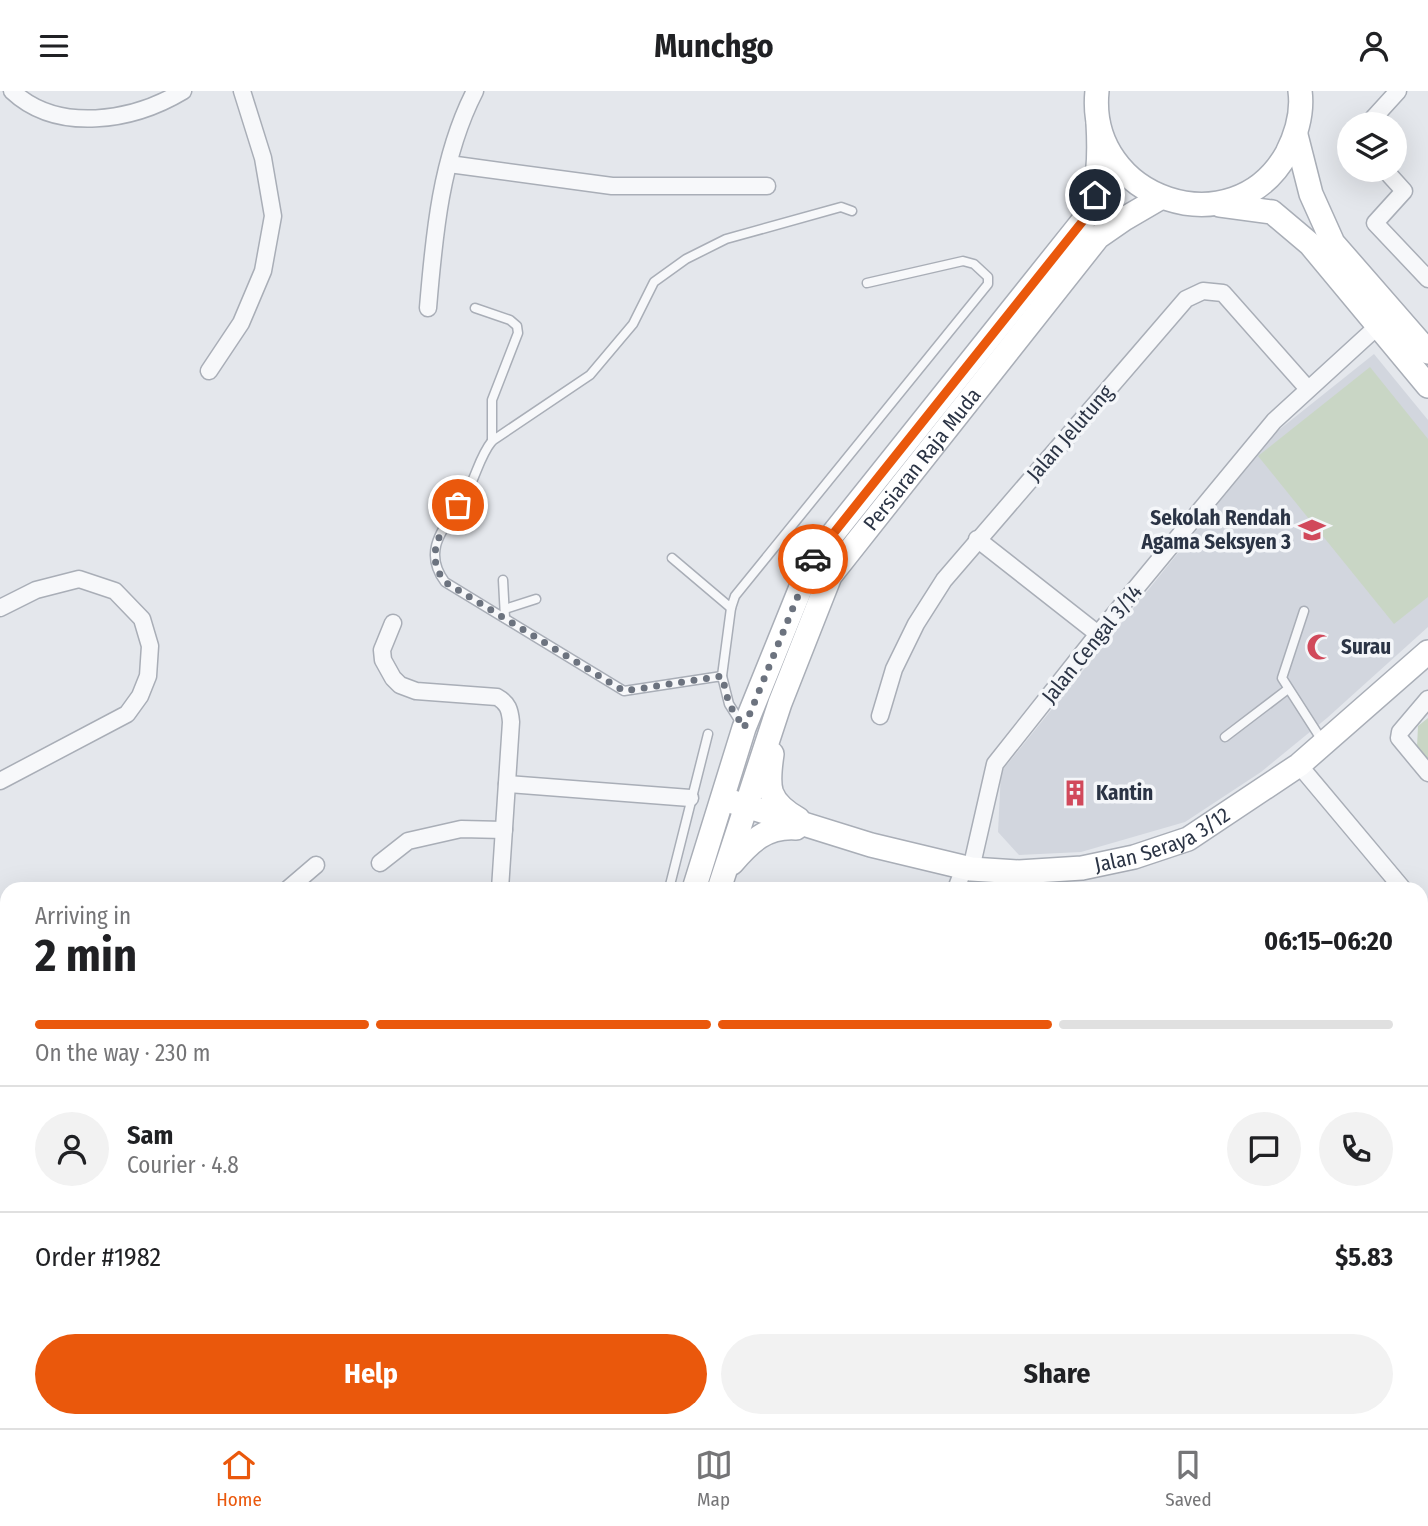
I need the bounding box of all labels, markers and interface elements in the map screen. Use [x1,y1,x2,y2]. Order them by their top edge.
icon: menu [35,27,73,65]
text: Munchgo [654,27,774,65]
icon: person [1355,27,1393,65]
map controls [1337,112,1407,182]
button: layers [1337,112,1407,182]
pin [1065,165,1125,225]
icon: home [1076,176,1114,214]
street label: Jalan Jelutung [1021,379,1119,486]
street label: Persiaran Raja Muda [858,383,987,536]
pin [428,475,488,535]
icon: bag [439,486,477,524]
place label: Sekolah Rendah Agama Seksyen 3 [1141,505,1291,555]
school or university icon: Sekolah Rendah Agama Seksyen 3 [1297,515,1327,545]
courier [778,524,848,594]
icon: car [794,540,832,578]
street label: Jalan Cengal 3/14 [1036,579,1148,709]
mosque icon: Surau [1305,632,1335,662]
place label: Surau [1341,634,1391,660]
building icon: Kantin [1060,778,1090,808]
place label: Kantin [1096,780,1153,806]
street label: Jalan Seraya 3/12 [1092,802,1235,878]
text: Arriving in [35,902,131,930]
text: 06:15–06:20 [1264,926,1393,957]
text: 2 min [35,928,137,983]
text: On the way · 230 m [35,1039,211,1067]
button: person [35,1112,109,1186]
button: chat [1227,1112,1301,1186]
button: phone [1319,1112,1393,1186]
text: Sam [127,1120,173,1151]
text: Courier · 4.8 [127,1151,239,1179]
text: Order #1982 [35,1242,161,1273]
text: $5.83 [1335,1242,1393,1273]
button: Help [35,1334,707,1414]
button: Share [721,1334,1393,1414]
tab: Home [216,1446,262,1511]
tab: Map [695,1446,733,1511]
tab: Saved [1165,1446,1212,1511]

